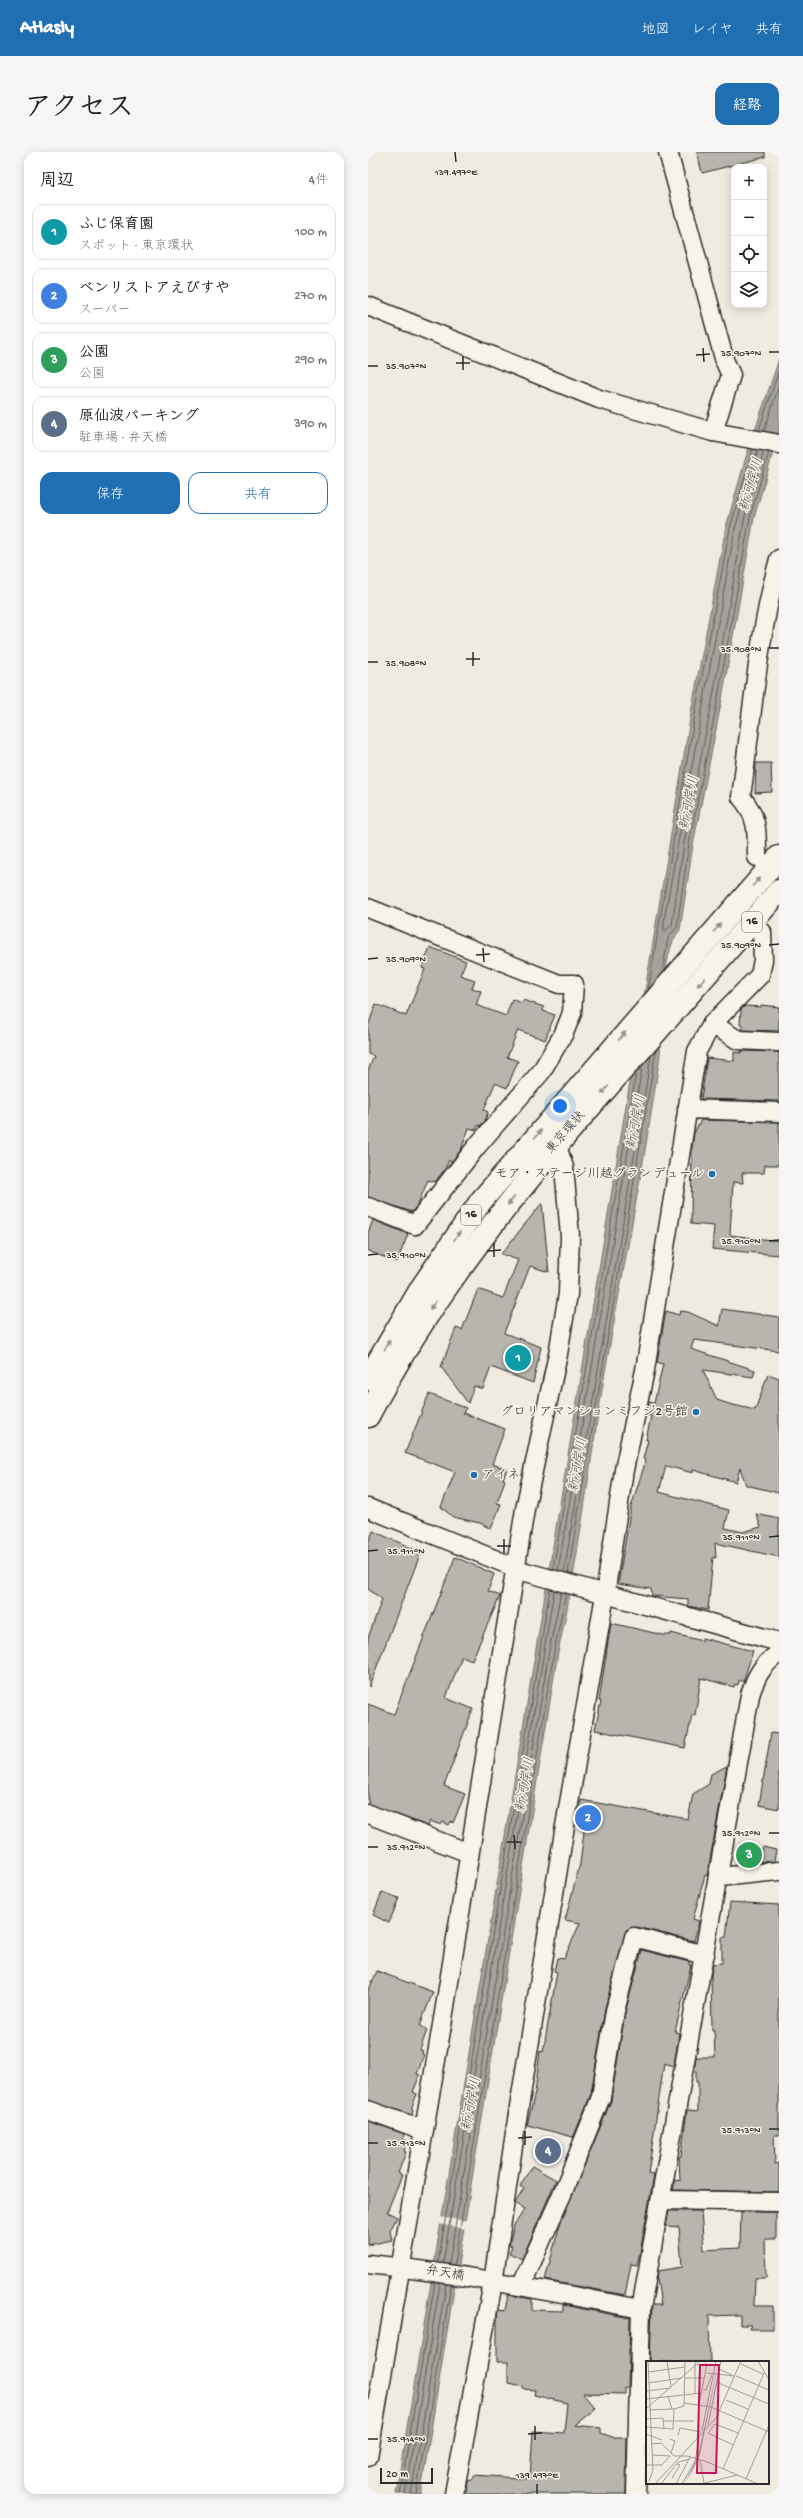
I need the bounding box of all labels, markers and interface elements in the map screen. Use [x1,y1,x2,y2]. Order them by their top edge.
text: Atlasly [20,17,74,40]
text: 地図 [642,22,670,39]
text: レイヤ [692,22,733,39]
text: 共有 [755,22,783,39]
button: 経路 [715,83,779,125]
text: アクセス [24,93,134,126]
map controls [731,164,767,308]
button: + [731,164,767,200]
text: 139.497°E [433,167,478,179]
text: 周辺 [40,172,74,192]
text: 4件 [309,173,328,188]
button: − [731,200,767,236]
text: ふじ保育園 [79,216,154,234]
text: 1 [51,225,57,240]
text: 100 m [295,225,327,240]
button: locate [731,236,767,272]
text: スポット · 東京環状 [79,239,193,254]
button: layers [731,272,767,308]
text: ベンリストアえびすや [79,280,230,298]
text: 2 [51,289,57,304]
text: 270 m [294,289,327,304]
text: スーパー [79,303,130,318]
text: 公園 [79,344,109,362]
text: 35.907°N [720,348,762,360]
text: 3 [51,353,57,368]
text: 290 m [294,353,327,368]
text: 35.907°N [385,361,427,373]
text: 公園 [79,367,105,382]
text: 原仙波パーキング [79,408,199,426]
text: 4 [51,417,57,432]
text: 390 m [294,417,327,432]
text: 駐車場 · 弁天橋 [79,431,167,446]
water label: 新河岸川 [735,455,768,514]
button: 保存 [40,472,180,514]
button: 共有 [188,472,328,514]
text: 35.908°N [720,644,762,656]
text: 35.908°N [385,658,427,670]
water label: 新河岸川 [676,774,703,832]
one-way arrow [752,877,761,888]
road number: 16 [742,912,762,932]
one-way arrow [712,923,722,933]
text: 35.909°N [720,940,762,952]
text: 35.909°N [385,954,427,966]
one-way arrow [696,977,705,987]
one-way arrow [618,1031,627,1042]
one-way arrow [601,1085,610,1094]
water label: 新河岸川 [623,1093,650,1151]
your location [550,1096,570,1116]
street label: 東京環状 [543,1108,589,1158]
one-way arrow [533,1129,542,1140]
place label: モア・ステージ川越グランデュール [495,1167,704,1182]
marker: モア・ステージ川越グランデュール [707,1169,717,1179]
one-way arrow [506,1195,515,1206]
road number: 16 [461,1205,481,1225]
one-way arrow [453,1231,461,1241]
text: 35.910°N [720,1236,761,1248]
text: 35.910°N [385,1250,426,1262]
one-way arrow [429,1300,437,1310]
one-way arrow [384,1339,390,1351]
pin: 1 [505,1343,531,1373]
place label: グロリアマンションミフジ2号館 [500,1404,688,1420]
marker: グロリアマンションミフジ2号館 [691,1407,701,1417]
water label: 新河岸川 [565,1436,592,1494]
place label: アイネ [482,1468,520,1483]
marker: アイネ [469,1470,479,1480]
text: 35.911°N [721,1532,760,1544]
text: 35.911°N [386,1546,425,1558]
water label: 新河岸川 [512,1756,539,1814]
pin: 2 [575,1803,601,1833]
text: 35.912°N [721,1828,761,1840]
pin: 3 [736,1840,762,1870]
text: 35.912°N [386,1842,426,1854]
water label: 新河岸川 [458,2075,485,2133]
text: 35.913°N [721,2125,761,2137]
pin: 4 [535,2136,561,2166]
text: 35.913°N [386,2138,426,2150]
street label: 弁天橋 [424,2263,466,2285]
inset map [646,2361,769,2484]
text: 35.914°N [386,2434,426,2446]
scale bar [380,2466,433,2485]
text: 20 m [386,2469,408,2481]
text: 139.497°E [514,2470,559,2482]

